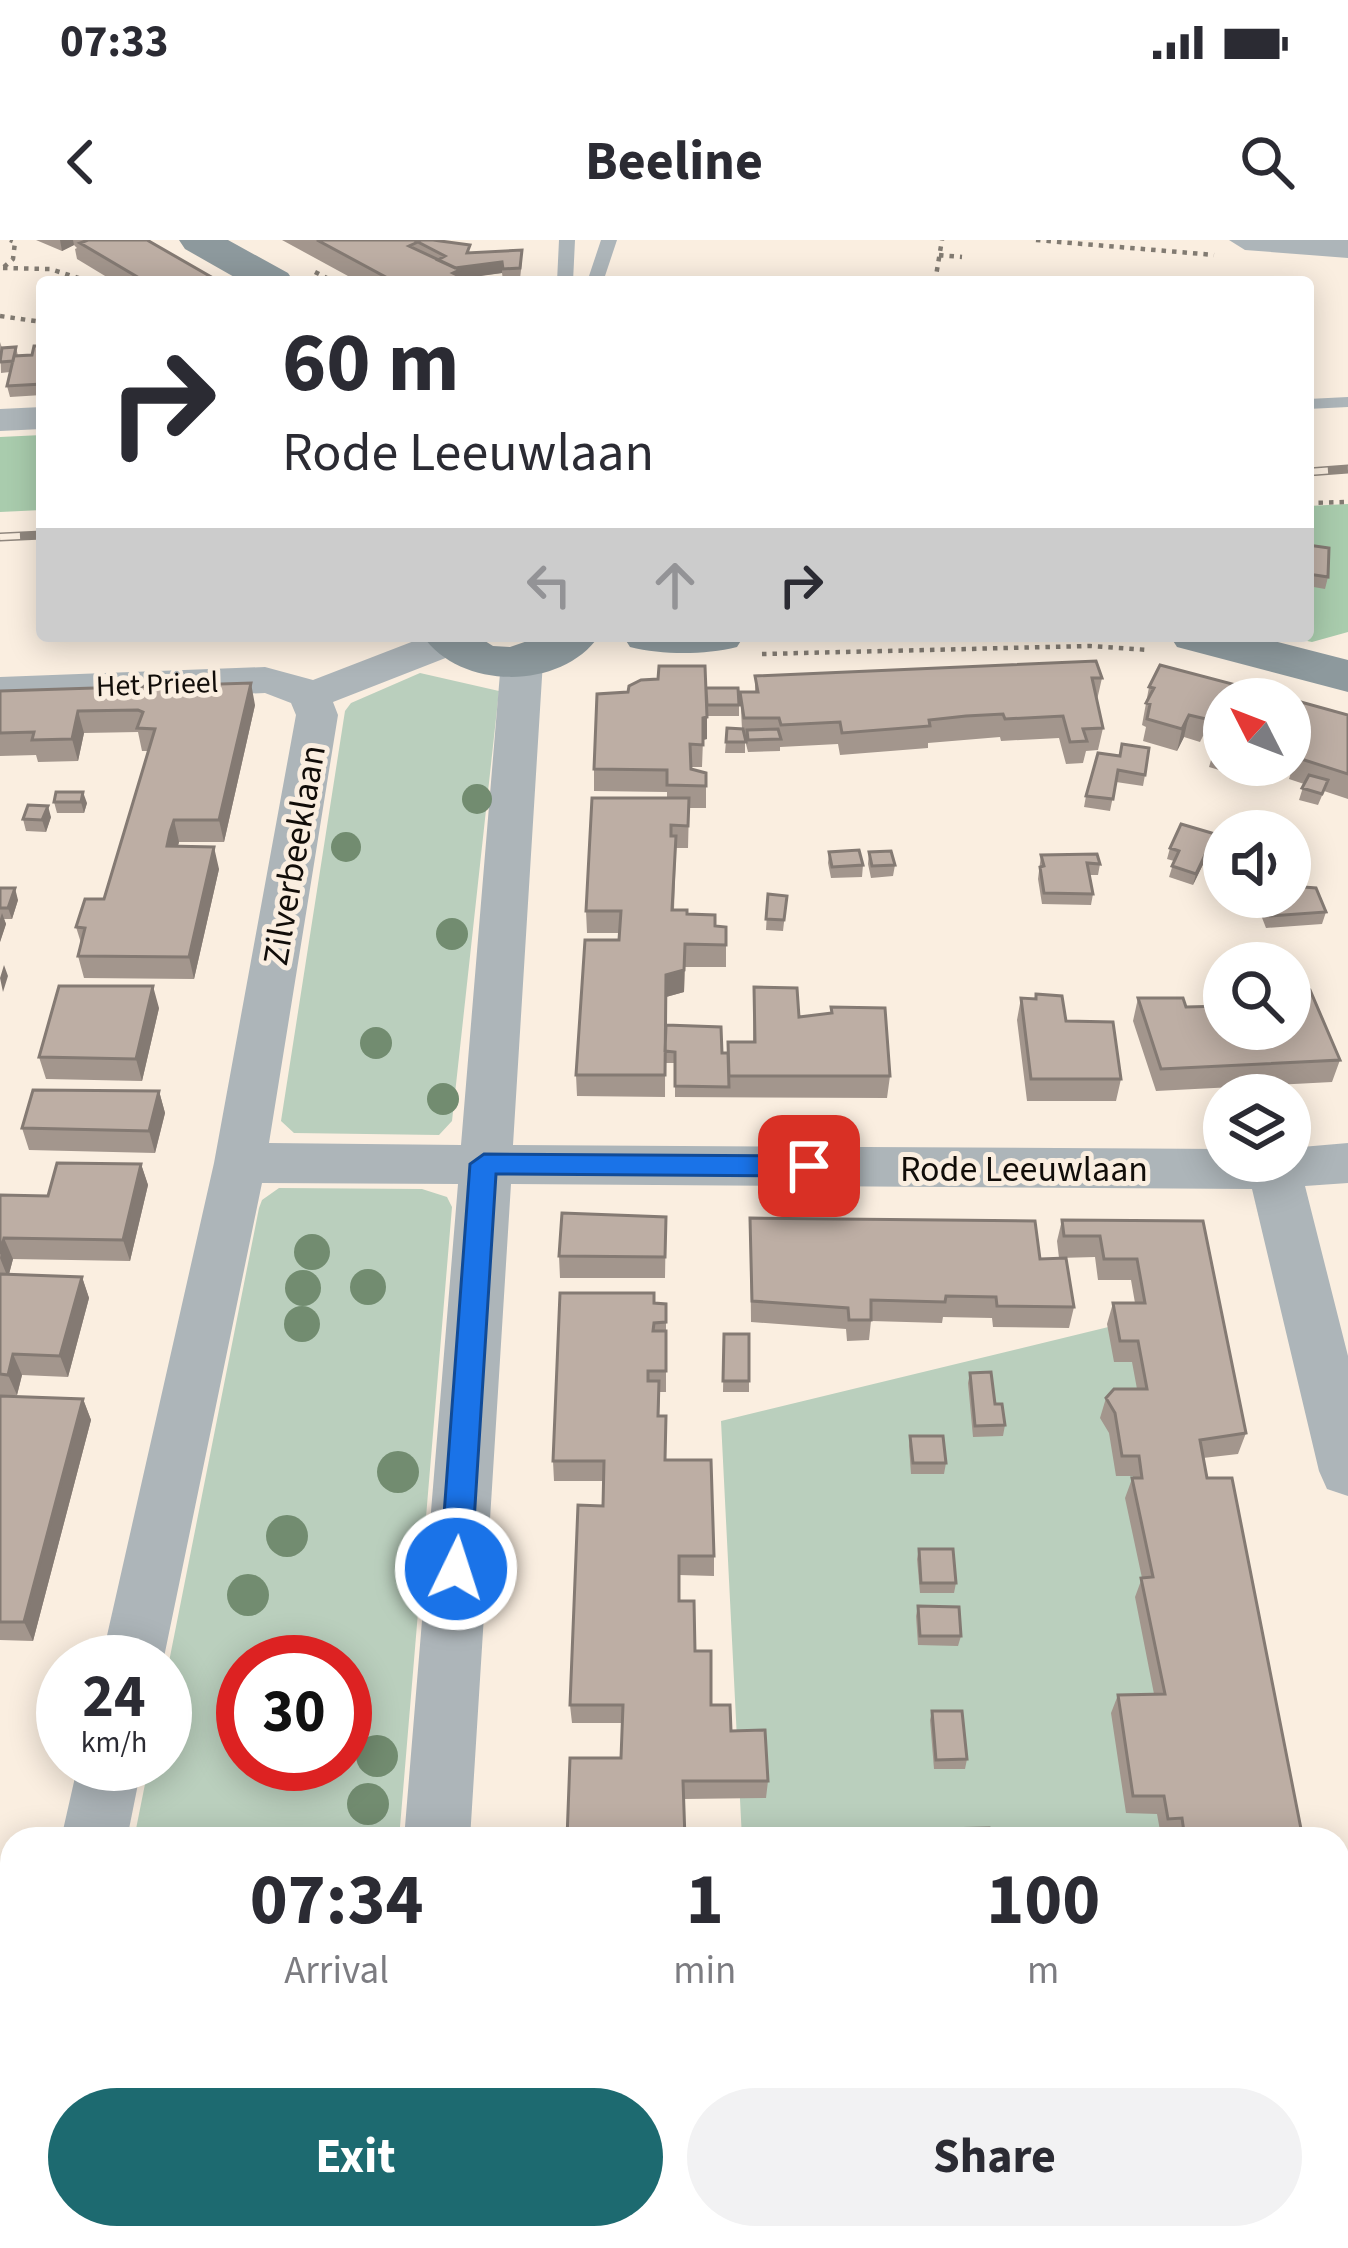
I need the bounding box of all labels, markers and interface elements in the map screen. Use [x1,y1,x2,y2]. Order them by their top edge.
text: 07:33 [60,10,169,74]
text: Beeline [585,124,763,201]
icon: back [48,129,114,195]
icon: search [1234,129,1300,195]
text: 60 m [282,304,460,424]
icon: right [84,324,240,480]
text: Rode Leeuwlaan [282,415,654,492]
icon: left [516,552,582,618]
icon: ahead [642,552,708,618]
icon: right [768,552,834,618]
street label: Het Prieel [95,661,219,708]
north arrow [1203,678,1311,786]
map controls [1203,678,1311,1182]
street label: Zilverbeeklaan [250,741,339,970]
button: sound [1203,810,1311,918]
button: search [1203,942,1311,1050]
button: layers [1203,1074,1311,1182]
pin [758,1115,860,1217]
icon: arrive [776,1133,842,1199]
street label: Rode Leeuwlaan [900,1144,1148,1195]
position arrow [393,1506,519,1632]
speed limit sign: 30 [216,1635,372,1791]
text: 24 [82,1655,146,1740]
text: km/h [81,1721,147,1764]
text: 07:34 [250,1849,423,1952]
text: 1 [686,1849,724,1952]
text: 100 [986,1849,1100,1952]
text: Arrival [284,1943,389,1999]
text: min [673,1943,736,1999]
text: m [1027,1943,1059,1999]
button: Exit [48,2088,663,2226]
button: Share [687,2088,1302,2226]

